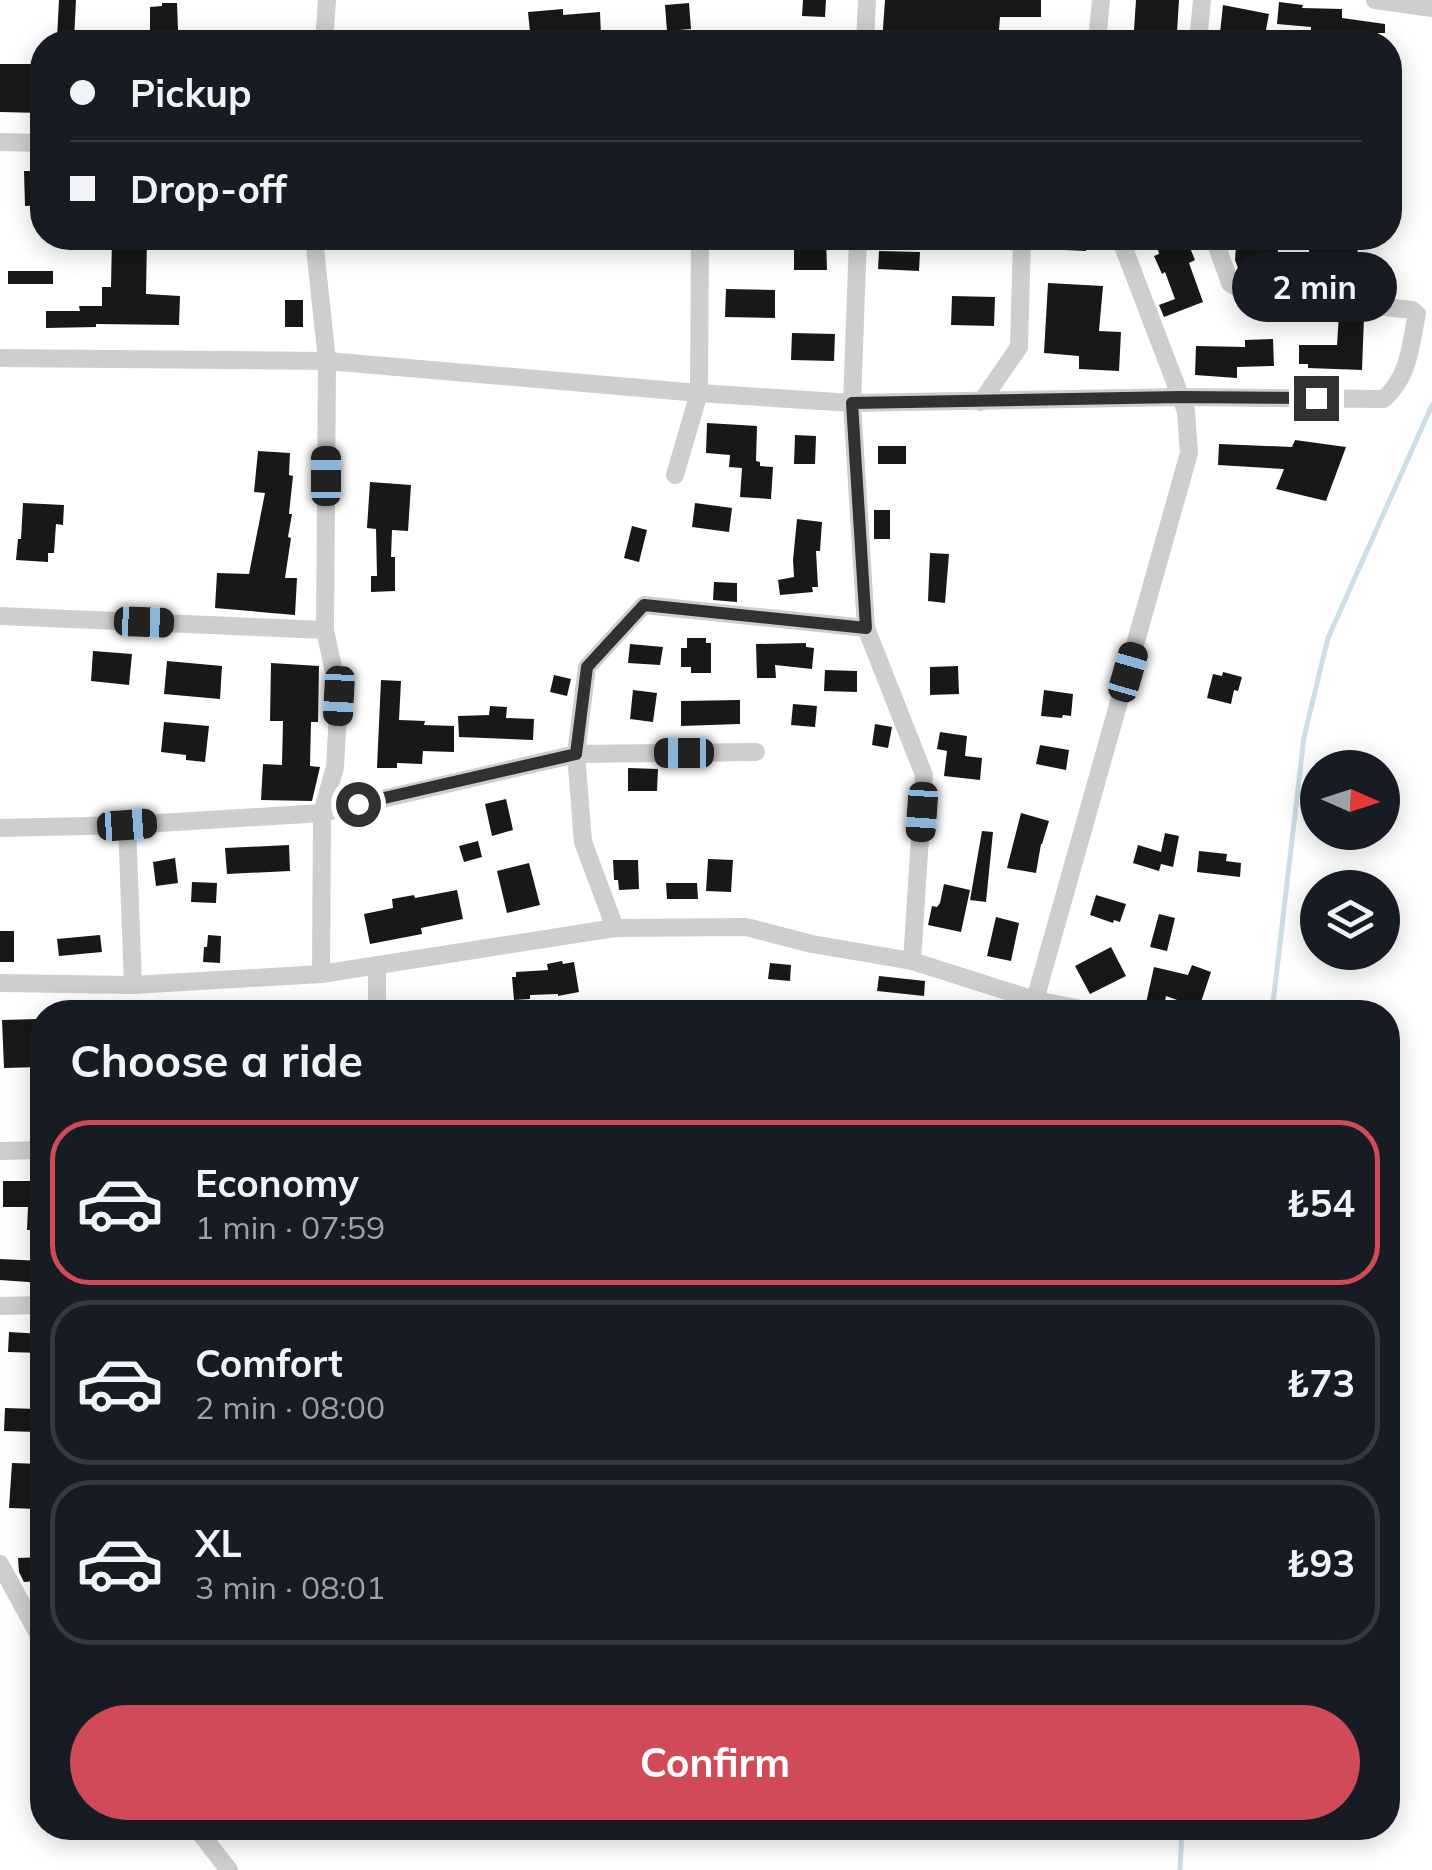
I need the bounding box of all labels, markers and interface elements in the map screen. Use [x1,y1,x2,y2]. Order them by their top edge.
text: Pickup [130,69,252,117]
text: Drop-off [130,165,287,213]
callout: 2 min [1234,253,1398,323]
text: 2 min [1272,267,1357,307]
route end [1294,376,1339,421]
car [311,446,341,506]
car [113,606,175,638]
car [1105,639,1151,705]
car [322,665,356,727]
car [654,738,714,768]
north arrow [1300,750,1400,850]
map controls [1300,750,1400,970]
car [905,781,939,843]
route start [336,782,381,827]
car [96,808,158,842]
button: layers [1300,870,1400,970]
text: Choose a ride [70,1032,363,1088]
icon: car [75,1158,165,1248]
text: Economy [195,1159,359,1207]
text: ₺54 [1287,1179,1355,1227]
text: 1 min · 07:59 [195,1207,385,1247]
icon: car [75,1338,165,1428]
text: Comfort [195,1339,343,1387]
text: ₺73 [1287,1359,1355,1407]
text: 2 min · 08:00 [195,1387,385,1427]
icon: car [75,1518,165,1608]
text: XL [195,1519,242,1567]
text: ₺93 [1287,1539,1355,1587]
text: 3 min · 08:01 [195,1567,385,1607]
button: Confirm [70,1705,1360,1820]

